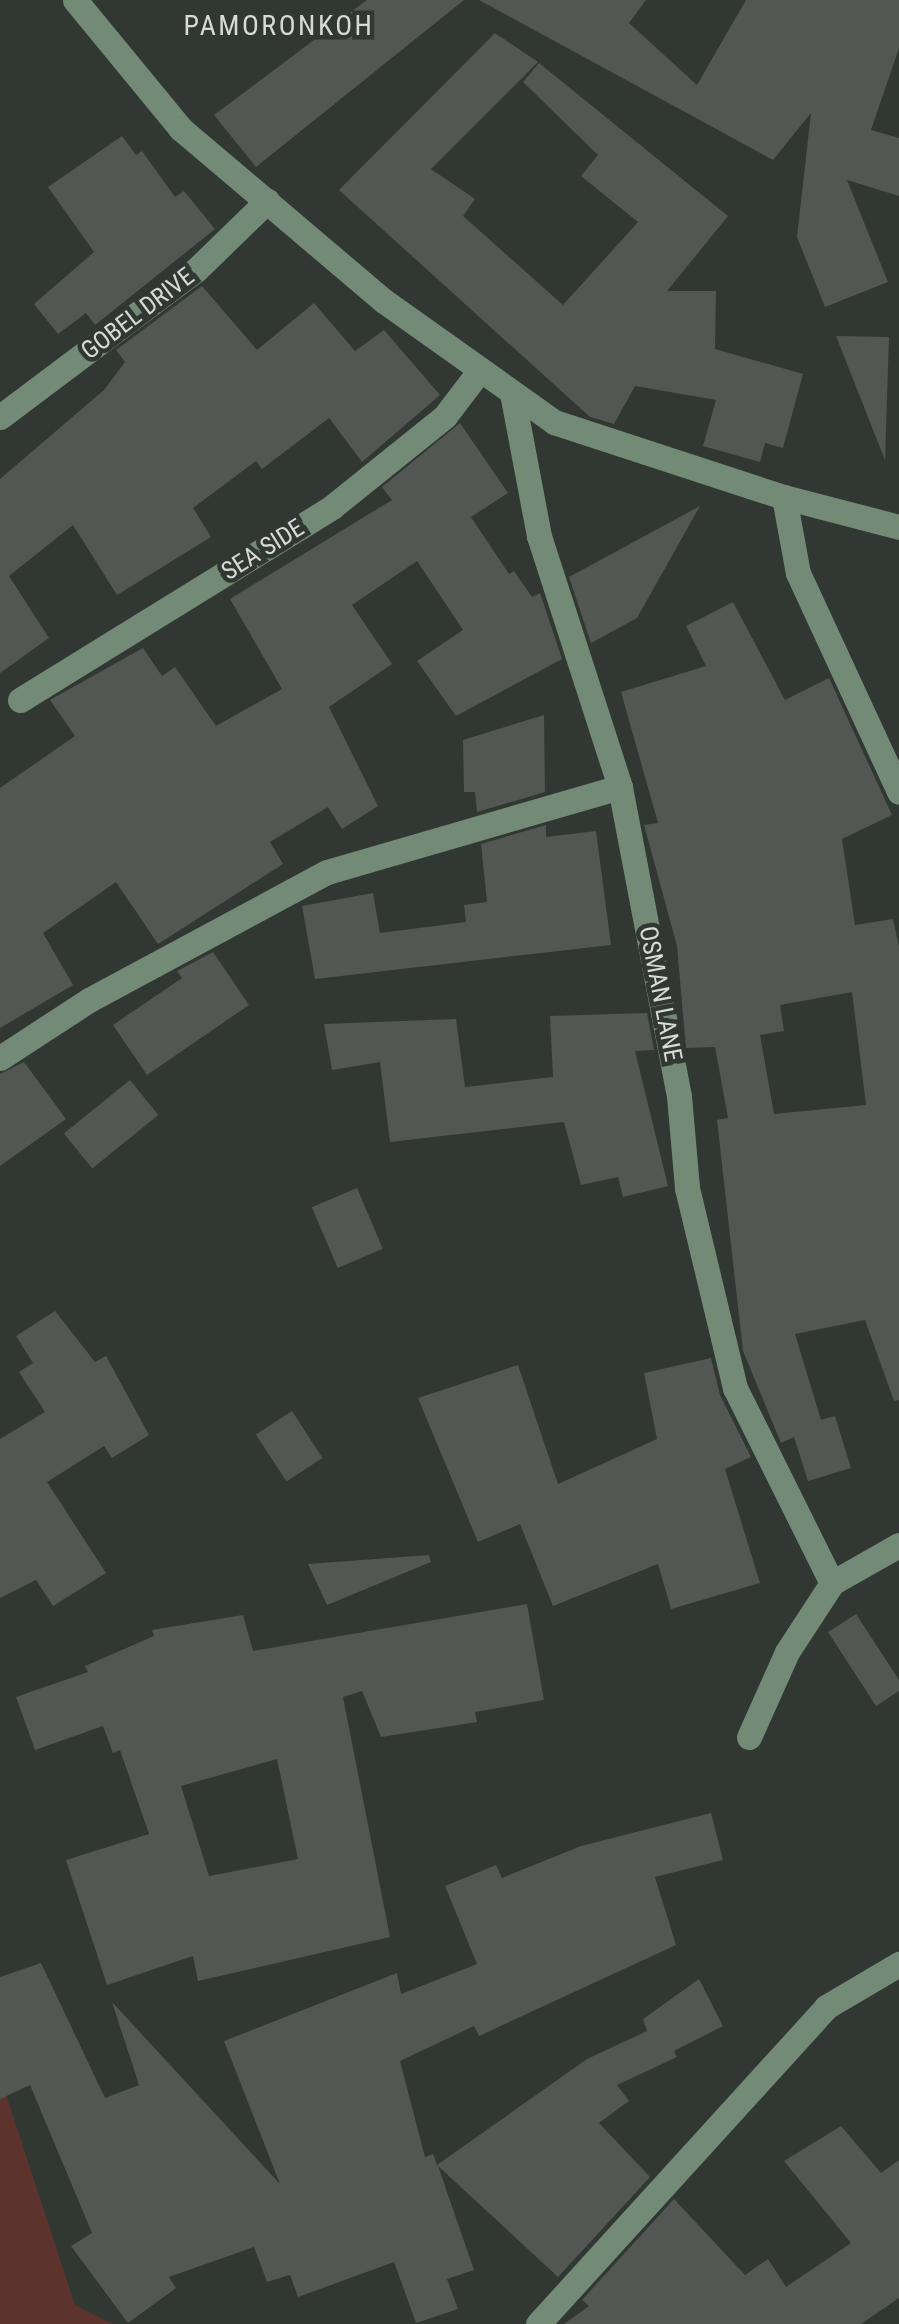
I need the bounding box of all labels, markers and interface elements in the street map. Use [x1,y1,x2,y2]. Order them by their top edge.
district label: PAMORONKOH [184,9,374,43]
street label: GOBEL DRIVE [76,262,200,366]
street label: SEA SIDE [216,513,310,587]
street label: OSMAN LANE [632,924,688,1064]

